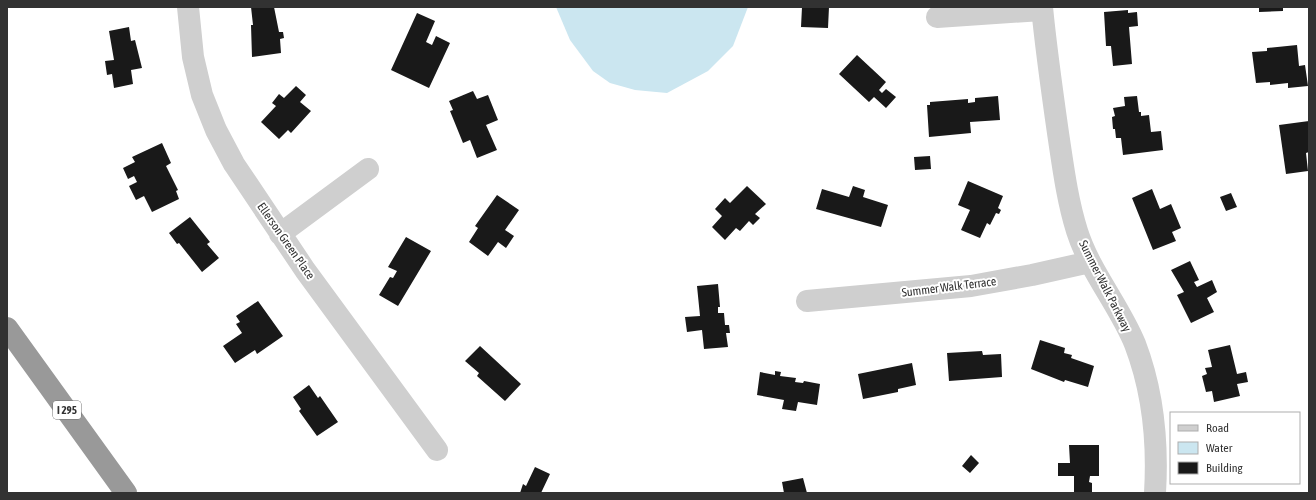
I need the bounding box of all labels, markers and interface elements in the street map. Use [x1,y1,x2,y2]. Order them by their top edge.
street label: Ellerson Green Place [254,200,318,282]
street label: Summer Walk Parkway [1076,238,1134,334]
street label: Summer Walk Terrace [901,274,997,300]
road number: I 295 [53,401,81,419]
legend [1170,412,1300,484]
text: Road [1206,421,1229,435]
text: Water [1206,441,1233,455]
text: Building [1206,461,1244,475]

